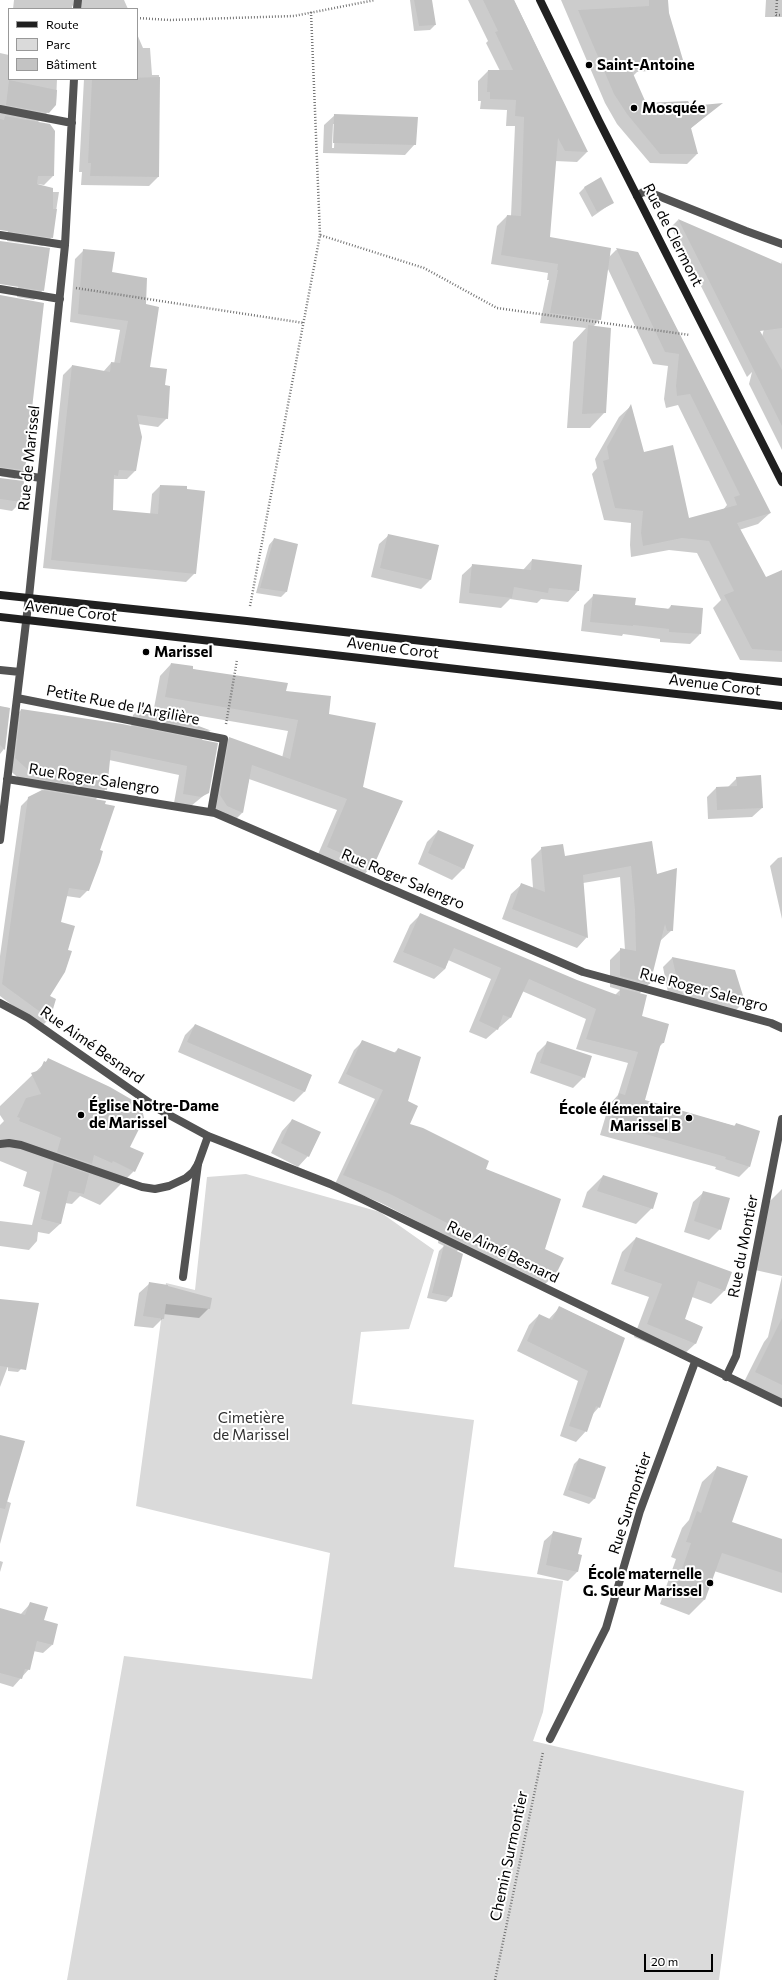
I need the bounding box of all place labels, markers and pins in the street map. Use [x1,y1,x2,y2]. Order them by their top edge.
place label: Saint-Antoine [597,56,695,74]
marker: Saint-Antoine [584,60,594,70]
place label: Mosquée [642,99,705,117]
marker: Mosquée [629,103,639,113]
place label: Marissel [154,643,212,661]
marker: Marissel [141,647,151,657]
place label: Église Notre-Dame de Marissel [89,1097,219,1132]
place label: École élémentaire Marissel B [559,1100,681,1135]
marker: Église Notre-Dame de Marissel [76,1110,86,1120]
marker: École élémentaire Marissel B [684,1113,694,1123]
place label: École maternelle G. Sueur Marissel [583,1565,702,1600]
marker: École maternelle G. Sueur Marissel [705,1578,715,1588]

